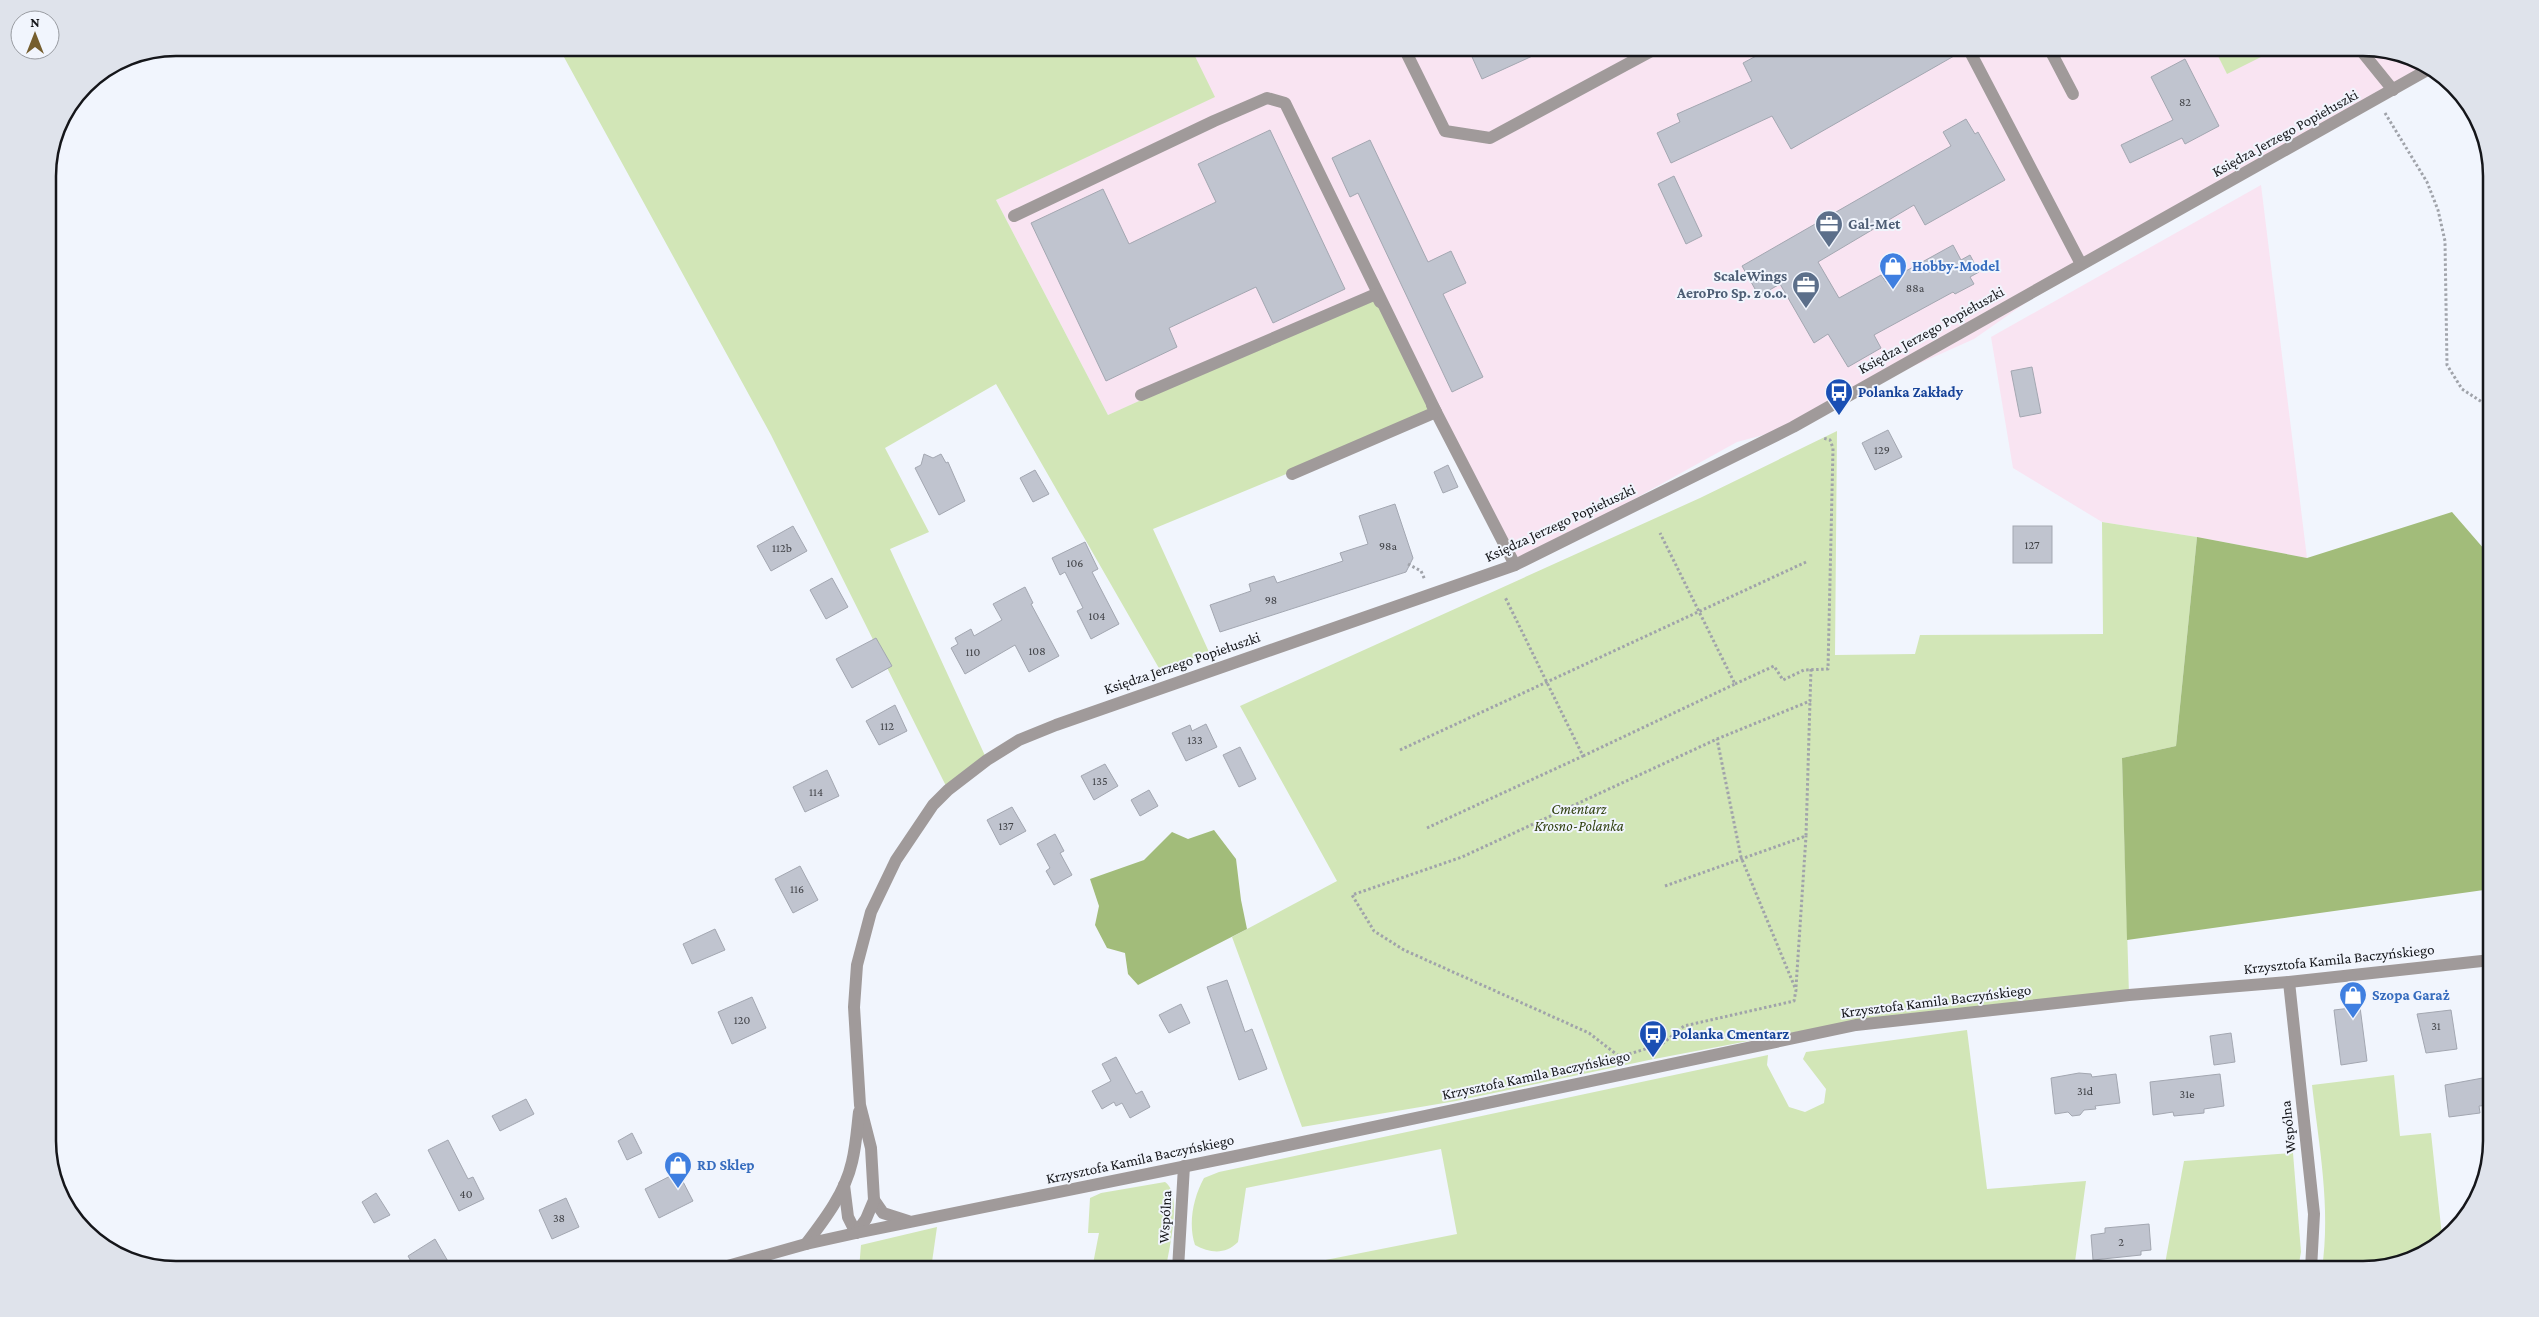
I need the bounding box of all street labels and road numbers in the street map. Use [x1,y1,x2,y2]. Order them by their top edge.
street label: Księdza Jerzego Popiełuszki [2209,86,2361,181]
street label: Księdza Jerzego Popiełuszki [1855,283,2007,378]
street label: Księdza Jerzego Popiełuszki [1482,481,1638,566]
street label: Księdza Jerzego Popiełuszki [1102,629,1263,698]
street label: Krzysztofa Kamila Baczyńskiego [2243,941,2435,978]
street label: Krzysztofa Kamila Baczyńskiego [1840,981,2032,1022]
street label: Krzysztofa Kamila Baczyńskiego [1441,1047,1632,1104]
street label: Wspólna [2277,1100,2300,1154]
street label: Krzysztofa Kamila Baczyńskiego [1045,1131,1236,1188]
street label: Wspólna [1156,1190,1175,1244]

